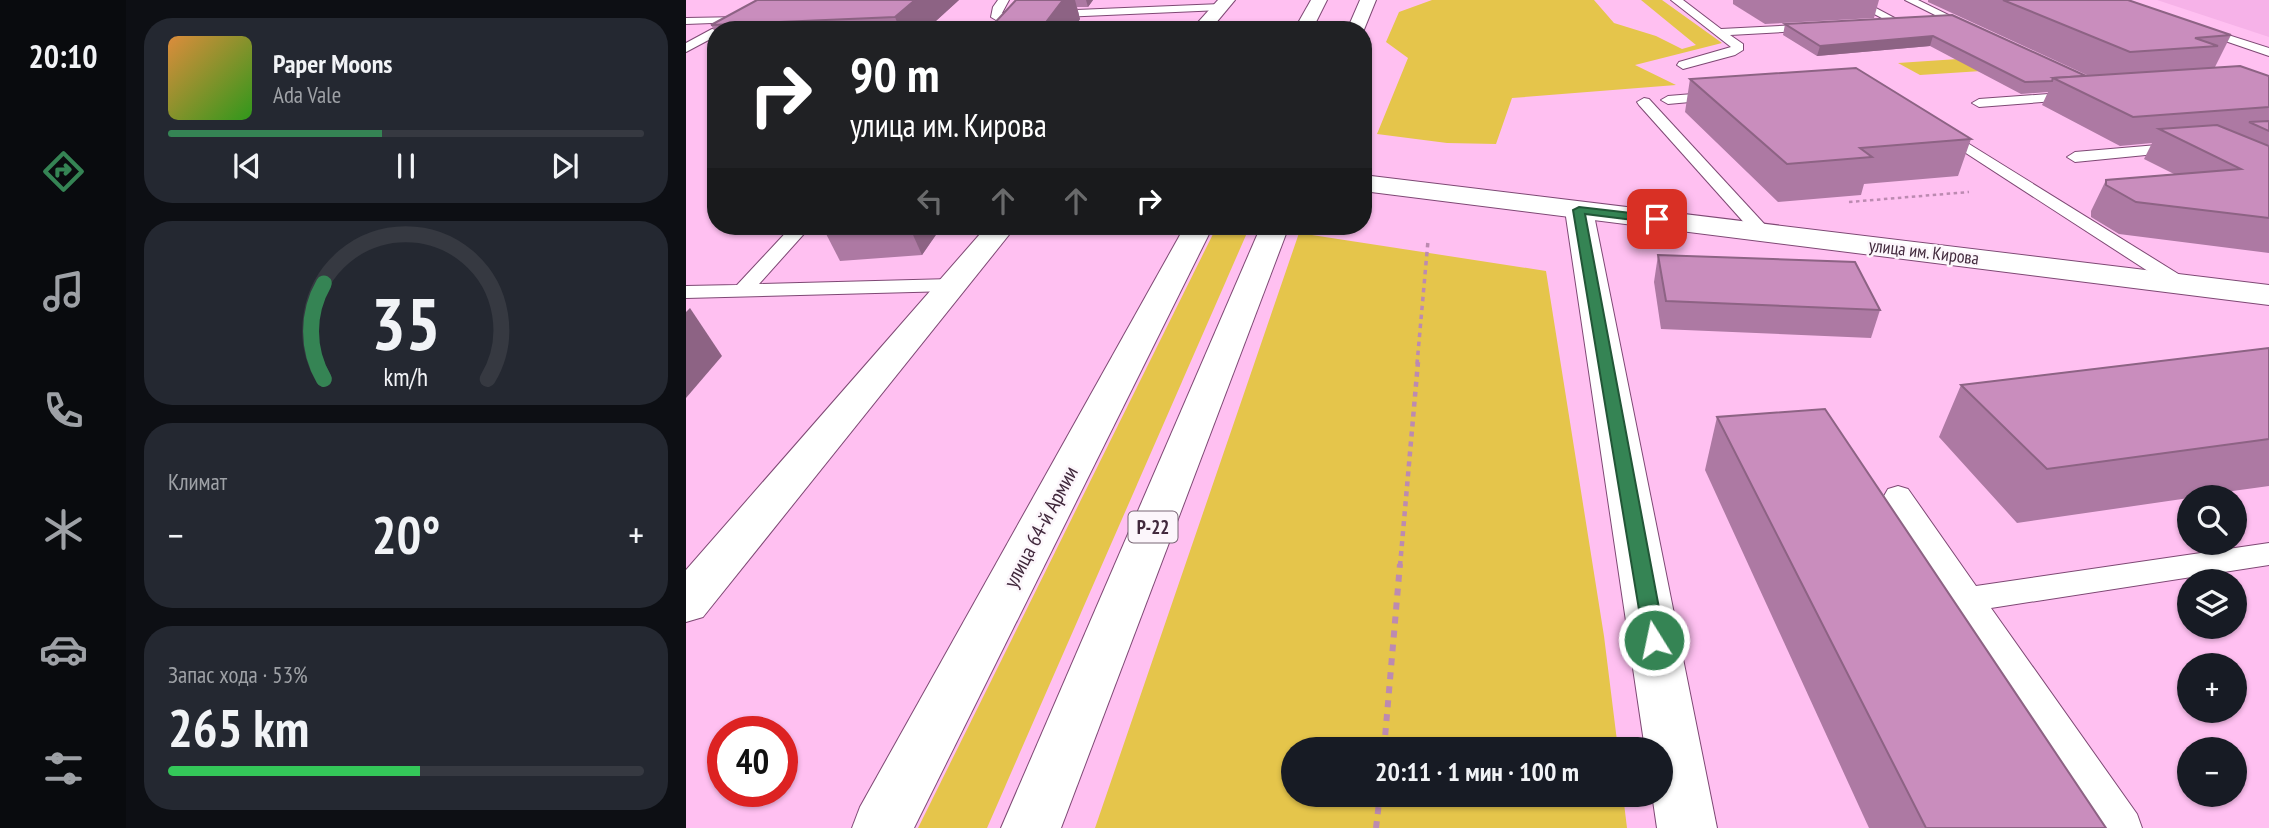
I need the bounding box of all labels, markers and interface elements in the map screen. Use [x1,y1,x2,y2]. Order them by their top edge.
text: 20:10 [28,35,98,77]
text: 90 m [850,42,939,106]
text: Paper Moons [273,47,392,80]
icon: right [735,49,826,140]
text: Ada Vale [273,80,341,109]
text: улица им. Кирова [850,104,1047,146]
icon: directions [39,147,88,196]
icon: previous [228,147,266,185]
icon: pause [387,147,425,185]
icon: next [546,147,584,185]
icon: left [911,182,949,220]
icon: ahead [984,182,1022,220]
icon: ahead [1057,182,1095,220]
icon: right [1130,182,1168,220]
pin [1627,189,1687,249]
icon: arrive [1638,200,1676,238]
street label: улица им. Кирова [1868,233,1980,270]
icon: music [39,267,88,316]
text: 35 [371,275,441,369]
text: km/h [384,361,428,393]
icon: phone [39,386,88,435]
street label: улица 64-й Армии [997,461,1084,592]
text: Климат [168,467,227,496]
map controls [2177,485,2247,807]
button: search [2177,485,2247,555]
text: 20° [372,501,440,568]
icon: climate [39,505,88,554]
text: − [168,510,184,559]
text: + [628,510,644,559]
road number: Р-22 [1128,512,1177,542]
button: layers [2177,569,2247,639]
position arrow [1617,603,1691,677]
icon: car [39,625,88,674]
button: + [2177,653,2247,723]
text: Запас хода · 53% [168,660,308,689]
text: 265 km [168,694,309,761]
speed limit sign: 40 [707,716,798,807]
button: − [2177,737,2247,807]
icon: filters [39,744,88,793]
text: 20:11 · 1 мин · 100 m [1375,755,1579,788]

